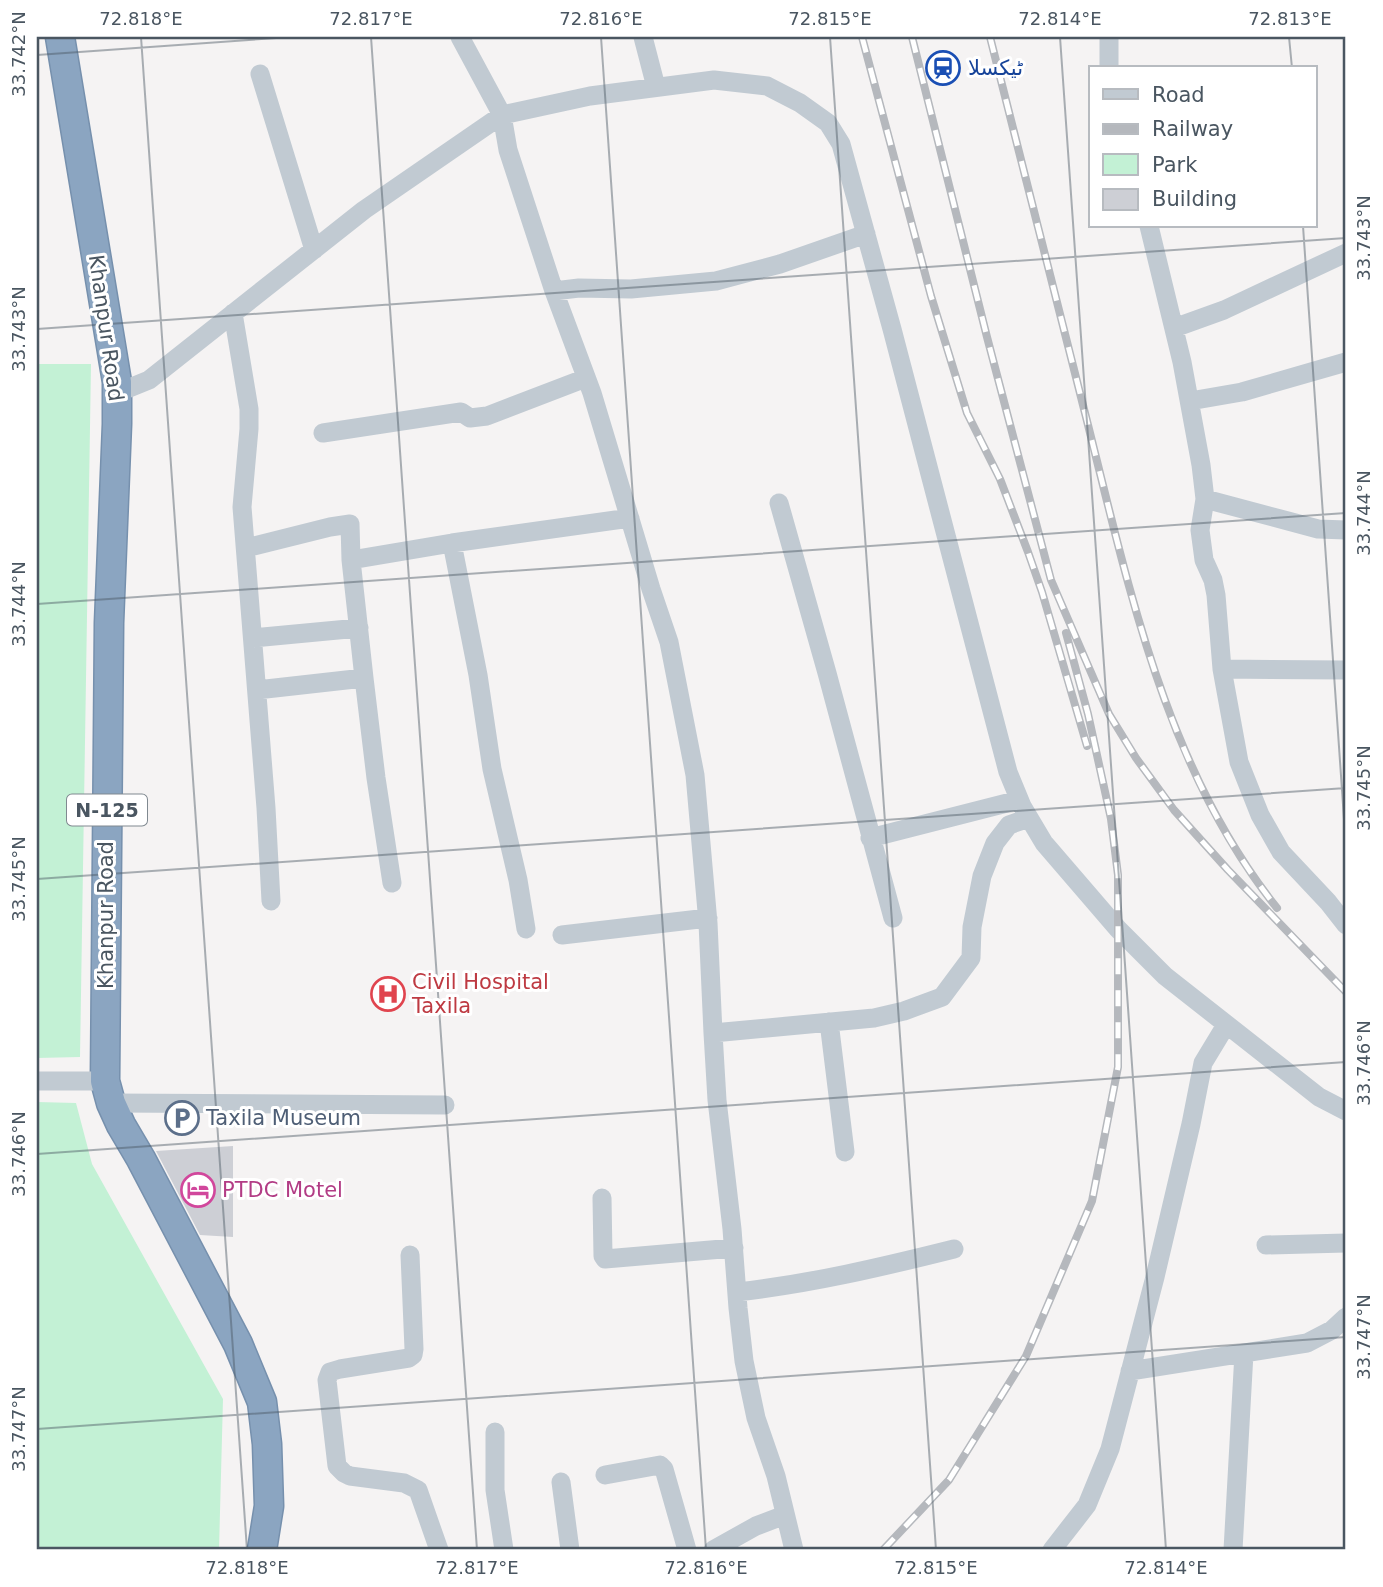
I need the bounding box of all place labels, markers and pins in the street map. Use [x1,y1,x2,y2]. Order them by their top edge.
station icon: ٹیکسلا [924,49,962,87]
place label: ٹیکسلا [968,56,1023,80]
place label: Civil Hospital Taxila [411,970,549,1018]
hospital icon: Civil Hospital Taxila [369,975,407,1013]
parking icon: Taxila Museum [163,1099,201,1137]
place label: Taxila Museum [205,1106,361,1130]
hotel icon: PTDC Motel [179,1171,217,1209]
place label: PTDC Motel [222,1178,343,1202]

